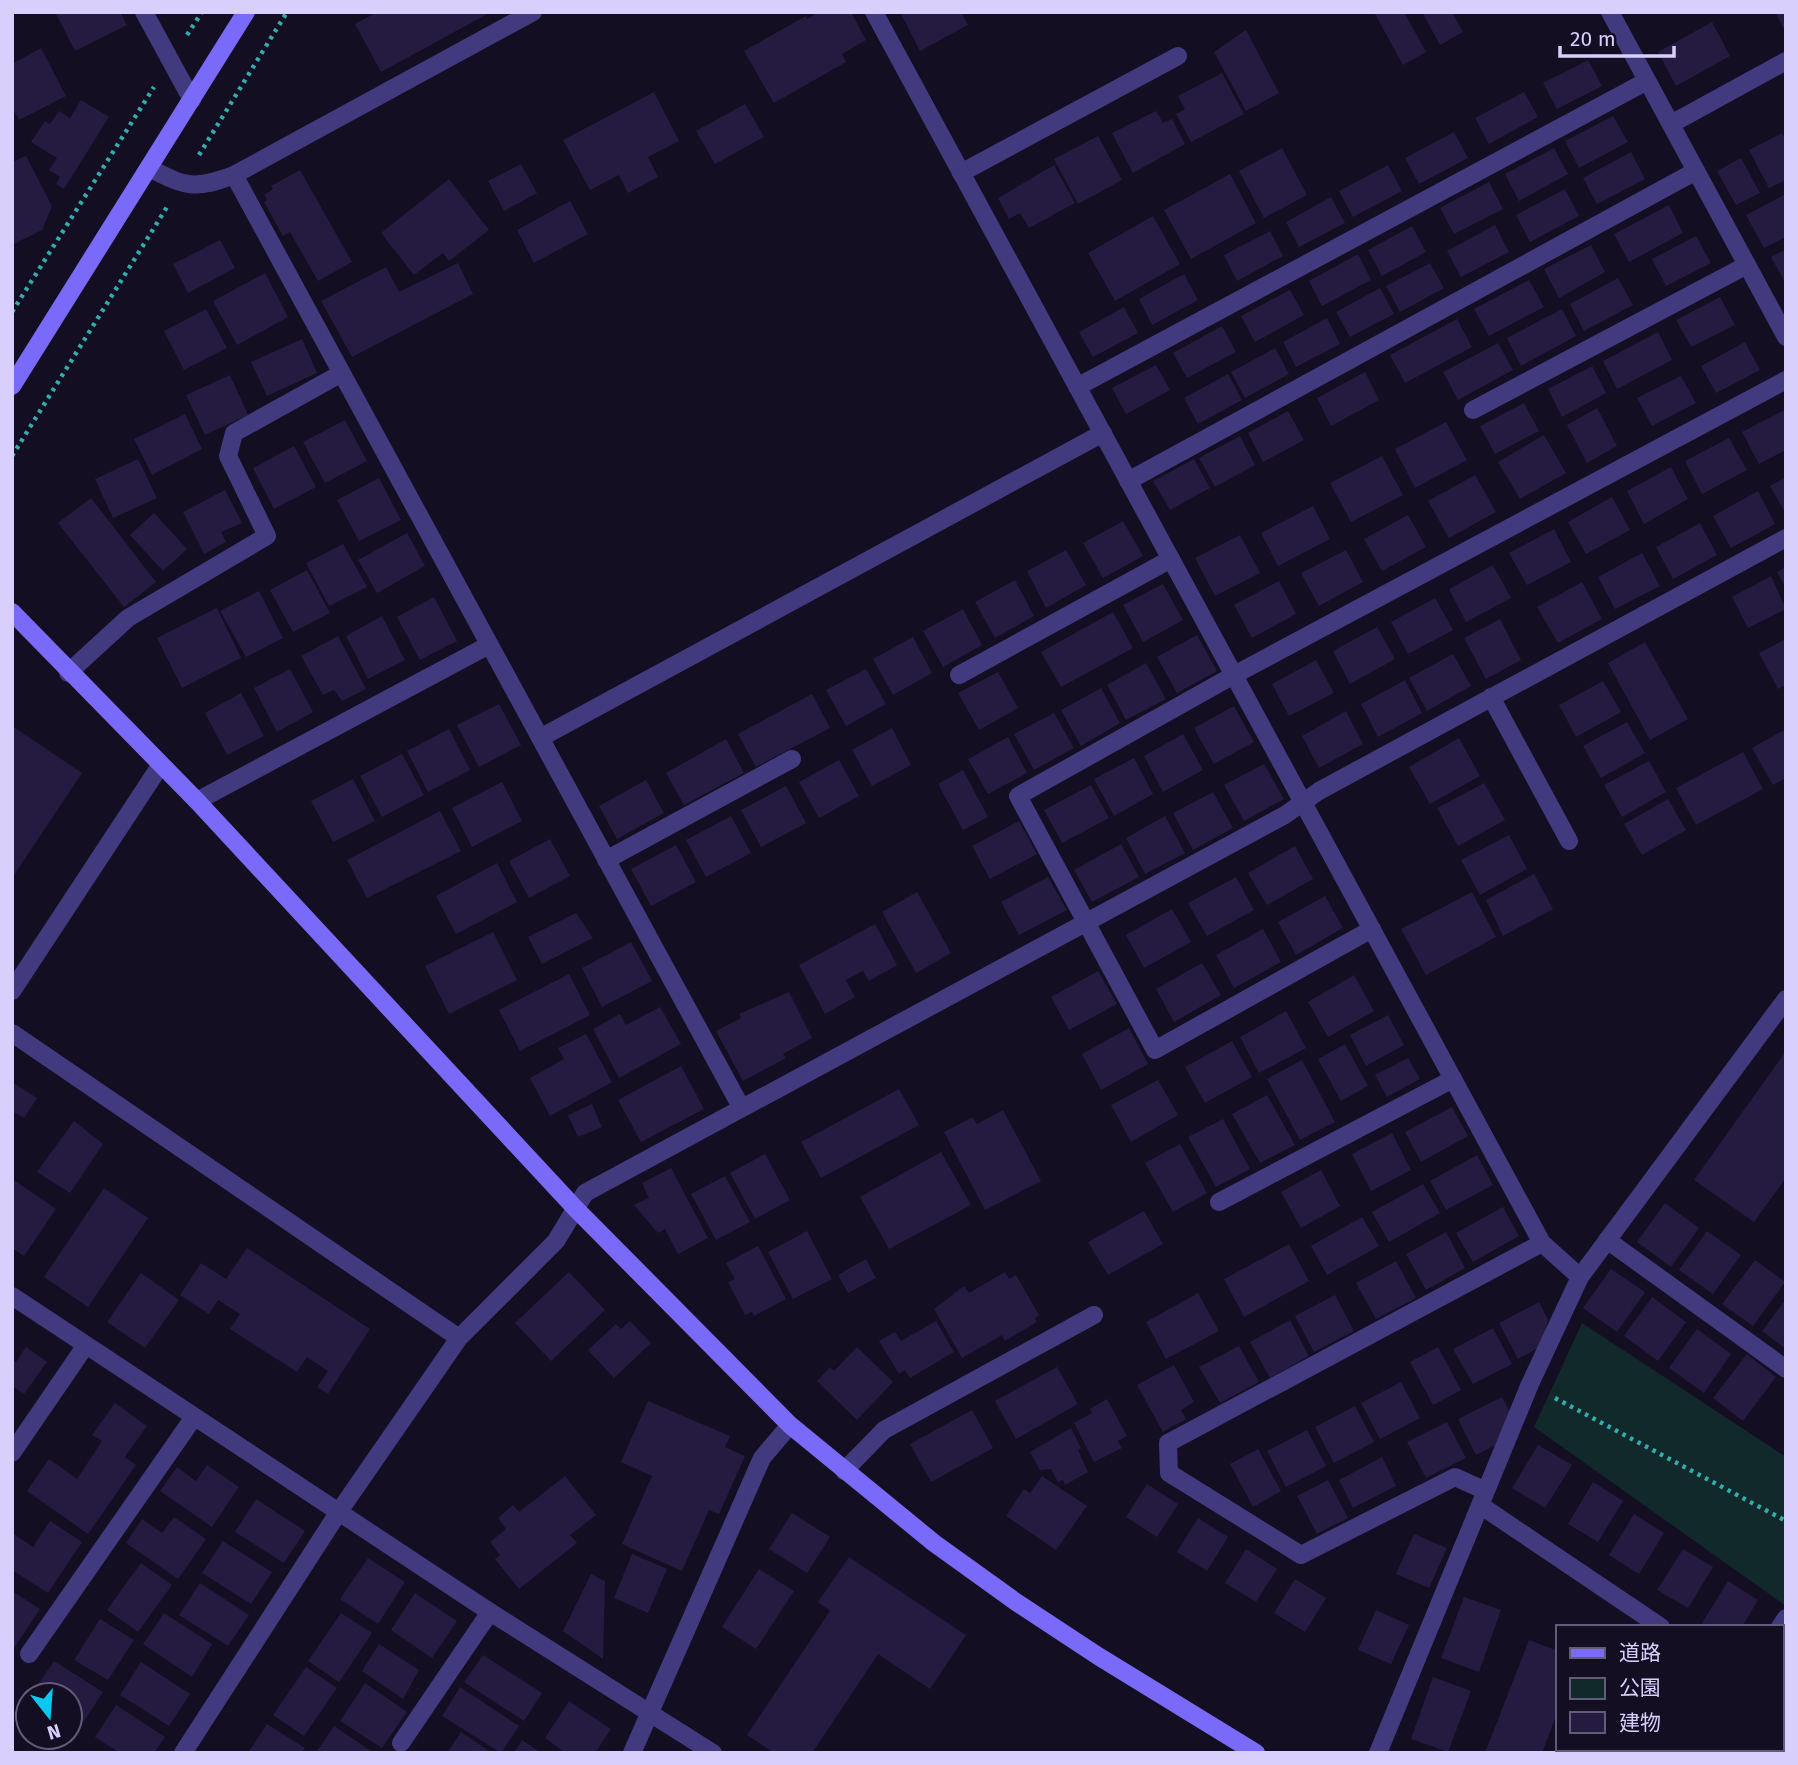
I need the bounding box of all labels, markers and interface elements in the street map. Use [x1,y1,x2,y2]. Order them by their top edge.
scale bar [1560,14,1674,58]
text: 20 m [1570,26,1616,52]
legend [1556,1625,1784,1751]
text: 道路 [1619,1640,1661,1666]
text: 公園 [1619,1675,1661,1701]
north arrow [14,1681,84,1751]
text: 建物 [1619,1710,1661,1736]
text: N [44,1719,63,1745]

